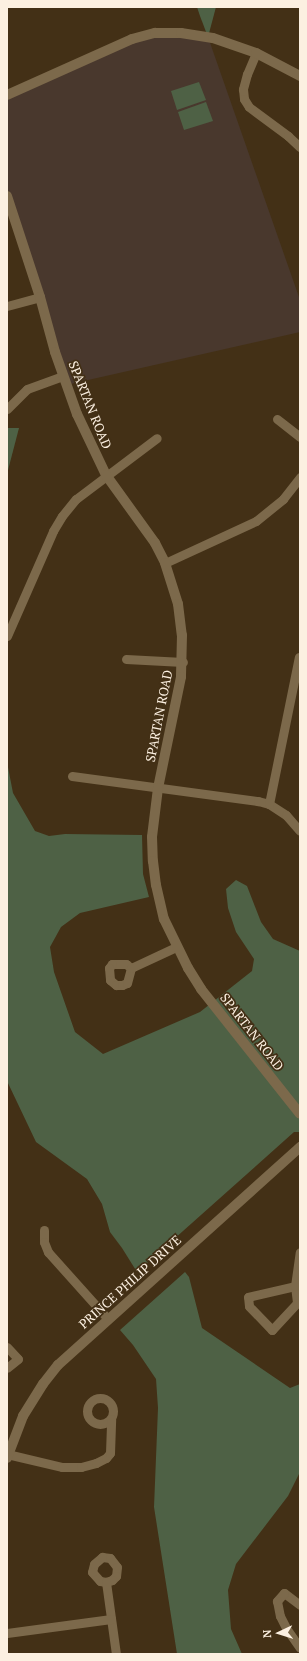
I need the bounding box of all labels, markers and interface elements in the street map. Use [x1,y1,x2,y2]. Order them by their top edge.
street label: SPARTAN ROAD [65,359,115,451]
street label: SPARTAN ROAD [142,669,176,763]
street label: SPARTAN ROAD [217,990,287,1074]
street label: PRINCE PHILIP DRIVE [76,1232,184,1332]
north arrow [259,1613,299,1653]
text: N [260,1629,274,1638]

